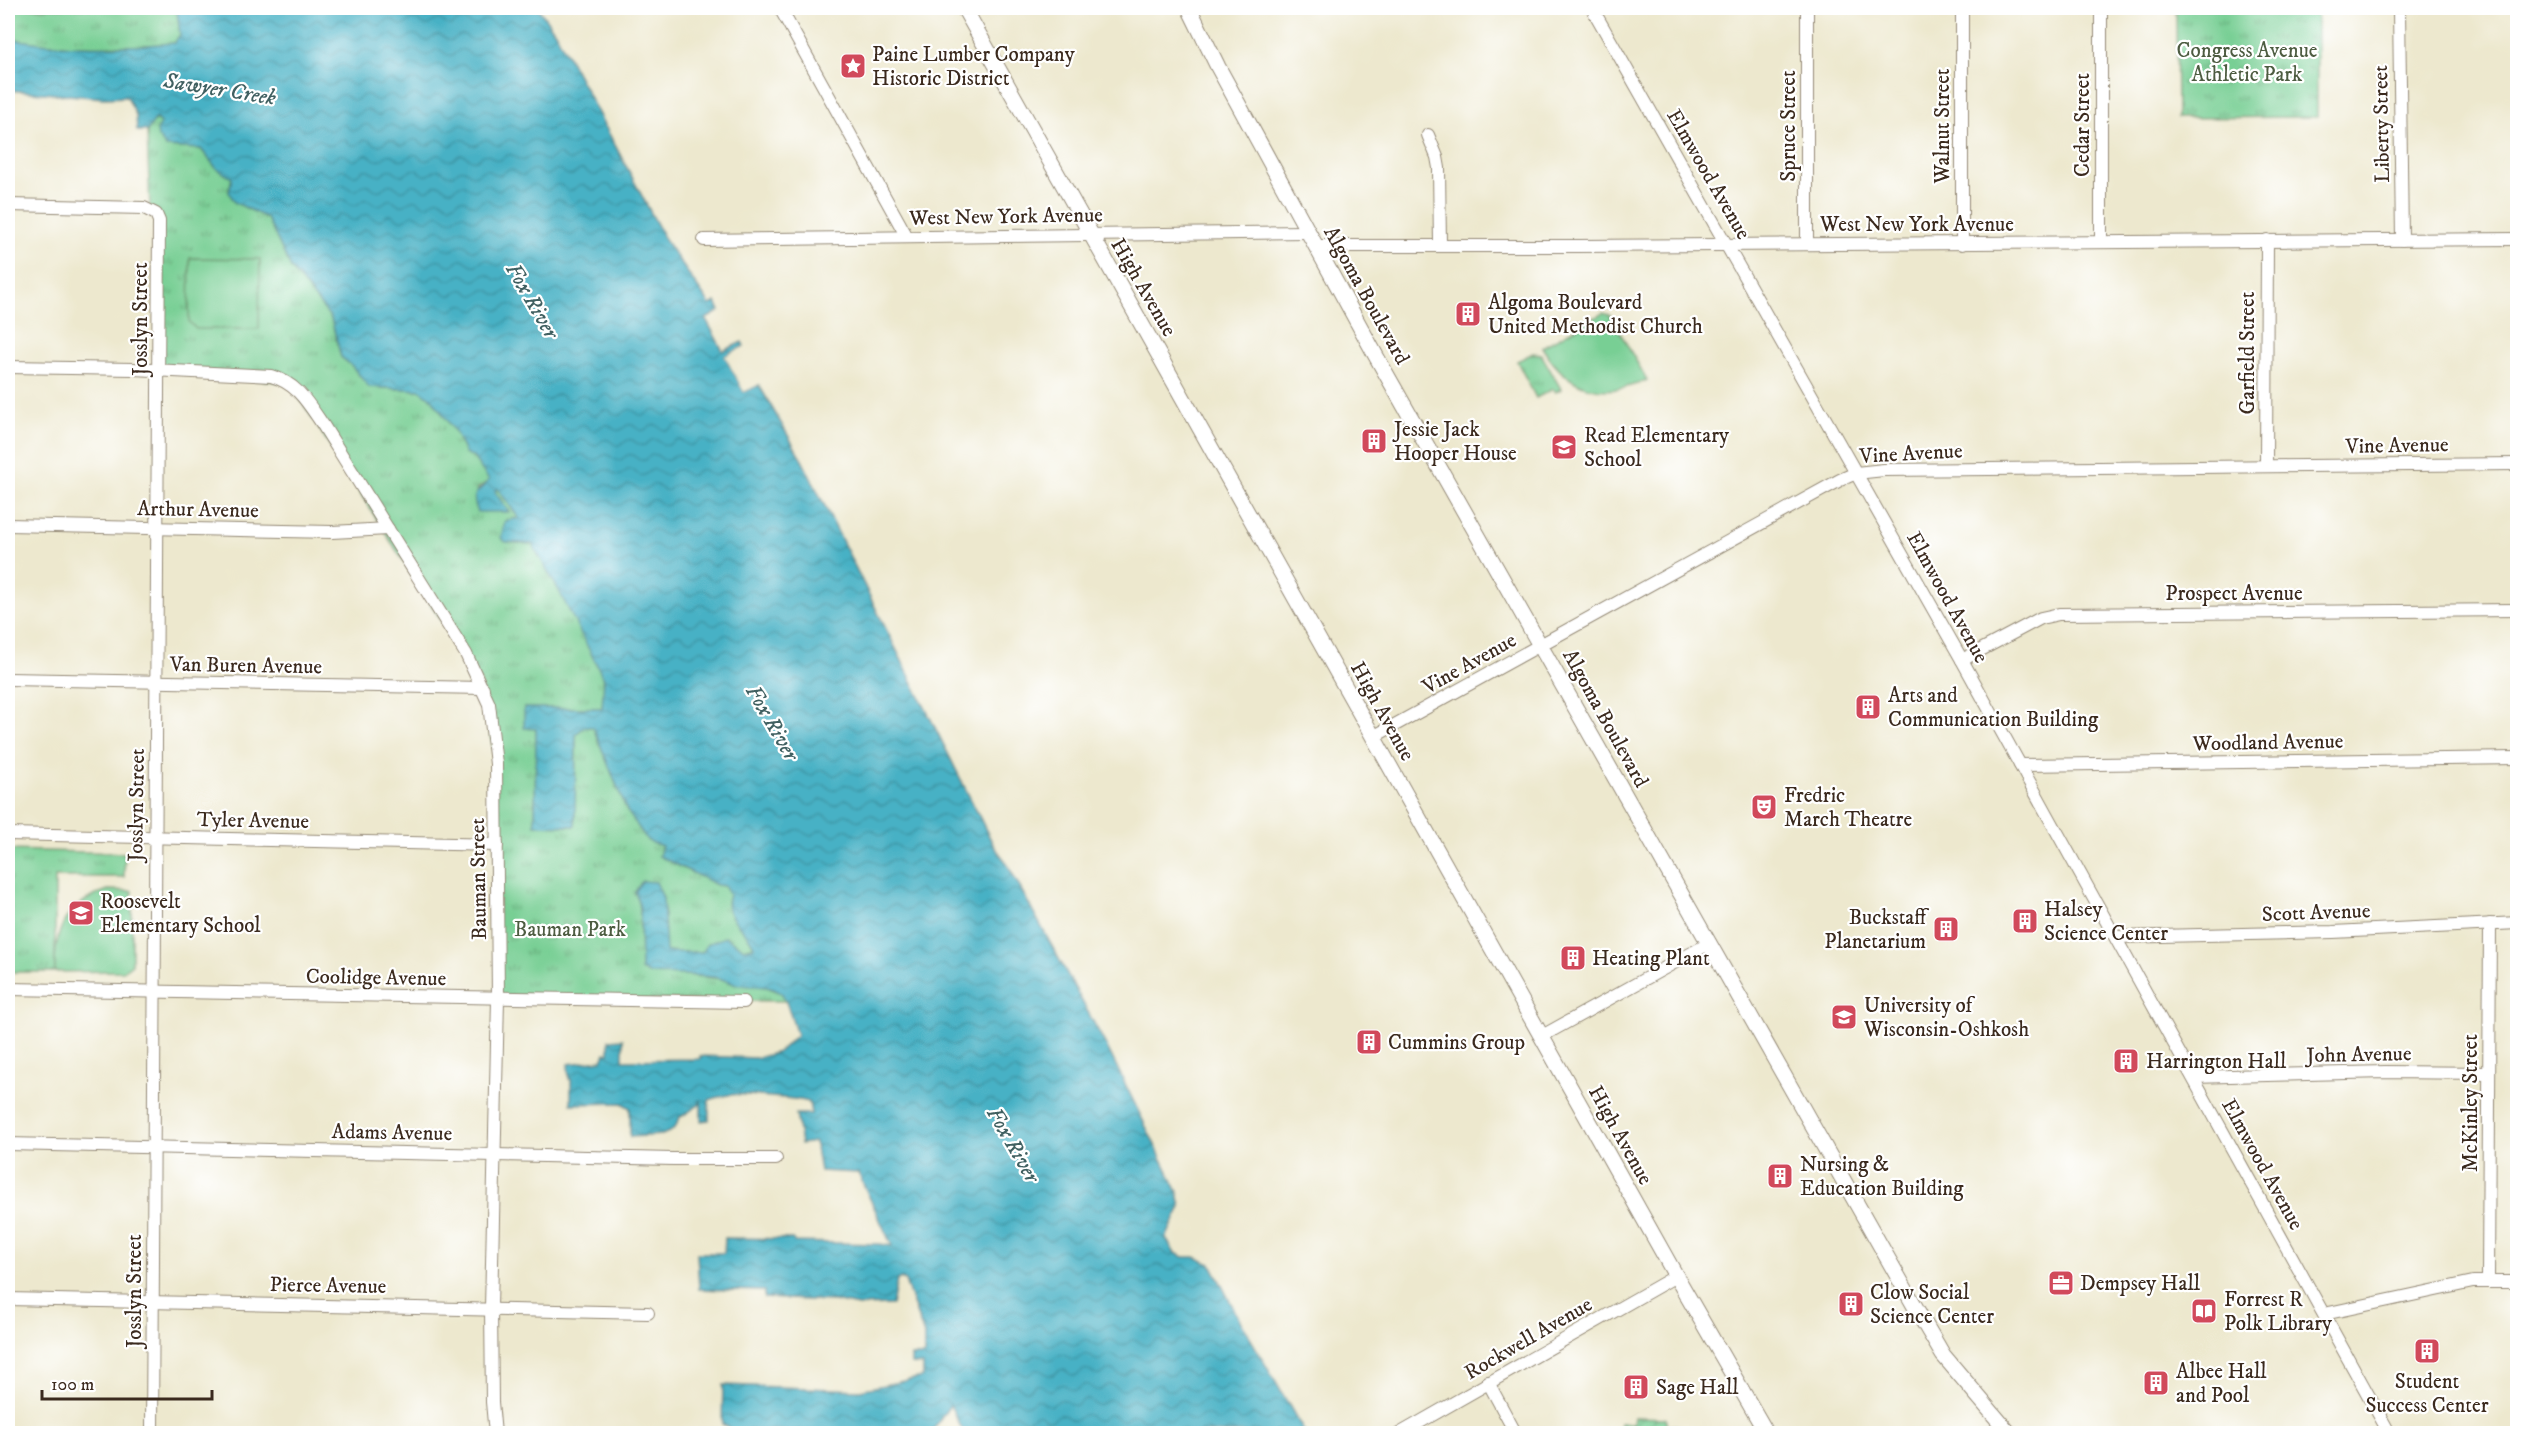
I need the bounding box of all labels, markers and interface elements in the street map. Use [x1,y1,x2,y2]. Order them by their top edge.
park label: Congress Avenue Athletic Park [2177,38,2318,88]
place label: Paine Lumber Company Historic District [872,42,1076,92]
place icon: Paine Lumber Company Historic District [838,51,868,81]
street label: Liberty Street [2368,65,2396,183]
water label: Sawyer Creek [161,67,279,112]
street label: Walnut Street [1930,68,1956,185]
street label: Spruce Street [1776,70,1802,182]
street label: Cedar Street [2070,73,2096,177]
street label: Elmwood Avenue [1660,105,1756,245]
street label: West New York Avenue [908,202,1103,232]
street label: West New York Avenue [1819,212,2014,238]
street label: Algoma Boulevard [1317,222,1415,370]
street label: High Avenue [1105,234,1182,342]
water label: Fox River [499,258,565,345]
street label: Josslyn Street [128,262,154,378]
place label: Algoma Boulevard United Methodist Church [1488,290,1703,340]
street label: Garfield Street [2235,291,2261,414]
building icon: Algoma Boulevard United Methodist Church [1453,299,1483,329]
place label: Jessie Jack Hooper House [1392,417,1517,467]
place label: Read Elementary School [1584,423,1730,473]
building icon: Jessie Jack Hooper House [1359,426,1389,456]
school or university icon: Read Elementary School [1549,432,1579,462]
street label: Vine Avenue [2344,432,2449,460]
street label: Vine Avenue [1858,438,1964,470]
street label: Arthur Avenue [137,496,259,524]
street label: Elmwood Avenue [1900,527,1994,668]
street label: Prospect Avenue [2165,581,2303,607]
street label: Vine Avenue [1417,627,1521,701]
street label: Algoma Boulevard [1556,645,1654,793]
street label: Van Buren Avenue [169,652,323,680]
street label: High Avenue [1344,657,1420,766]
water label: Fox River [739,680,805,767]
place label: Arts and Communication Building [1888,683,2099,733]
building icon: Arts and Communication Building [1853,692,1883,722]
street label: Woodland Avenue [2191,729,2344,757]
street label: Josslyn Street [123,748,151,864]
place label: Fredric March Theatre [1784,783,1912,833]
theatre icon: Fredric March Theatre [1749,792,1779,822]
street label: Tyler Avenue [197,807,310,835]
street label: Bauman Street [465,817,493,940]
place label: Roosevelt Elementary School [100,889,261,939]
place label: Halsey Science Center [2044,897,2168,947]
school or university icon: Roosevelt Elementary School [66,898,96,928]
street label: Scott Avenue [2261,898,2371,928]
place label: Buckstaff Planetarium [1824,905,1929,955]
building icon: Halsey Science Center [2010,906,2040,936]
building icon: Buckstaff Planetarium [1931,914,1961,944]
park label: Bauman Park [514,917,626,943]
building icon: Heating Plant [1558,943,1588,973]
place label: Heating Plant [1592,946,1710,972]
street label: Coolidge Avenue [306,964,447,992]
place label: University of Wisconsin-Oshkosh [1863,993,2029,1043]
school or university icon: University of Wisconsin-Oshkosh [1829,1002,1859,1032]
building icon: Cummins Group [1354,1027,1384,1057]
place label: Cummins Group [1388,1030,1525,1056]
street label: McKinley Street [2458,1034,2484,1172]
street label: John Avenue [2304,1041,2412,1069]
building icon: Harrington Hall [2111,1046,2141,1076]
place label: Harrington Hall [2146,1049,2287,1075]
street label: High Avenue [1582,1081,1658,1190]
street label: Elmwood Avenue [2215,1094,2309,1235]
water label: Fox River [980,1102,1046,1189]
street label: Adams Avenue [331,1119,453,1147]
place label: Nursing & Education Building [1800,1152,1964,1202]
building icon: Nursing & Education Building [1765,1161,1795,1191]
street label: Josslyn Street [122,1234,148,1350]
office icon: Dempsey Hall [2046,1268,2076,1298]
place label: Dempsey Hall [2080,1271,2201,1297]
street label: Pierce Avenue [269,1272,387,1300]
place label: Clow Social Science Center [1870,1280,1994,1330]
place label: Forrest R Polk Library [2224,1287,2333,1337]
building icon: Clow Social Science Center [1836,1289,1866,1319]
street label: Rockwell Avenue [1460,1292,1597,1386]
library icon: Forrest R Polk Library [2189,1296,2219,1326]
building icon: Student Success Center [2412,1336,2442,1366]
place label: Albee Hall and Pool [2176,1359,2267,1409]
scale bar [42,1363,212,1401]
building icon: Albee Hall and Pool [2141,1368,2171,1398]
place label: Student Success Center [2365,1369,2489,1419]
building icon: Sage Hall [1621,1372,1651,1402]
text: 100 m [51,1374,94,1396]
place label: Sage Hall [1656,1375,1739,1401]

